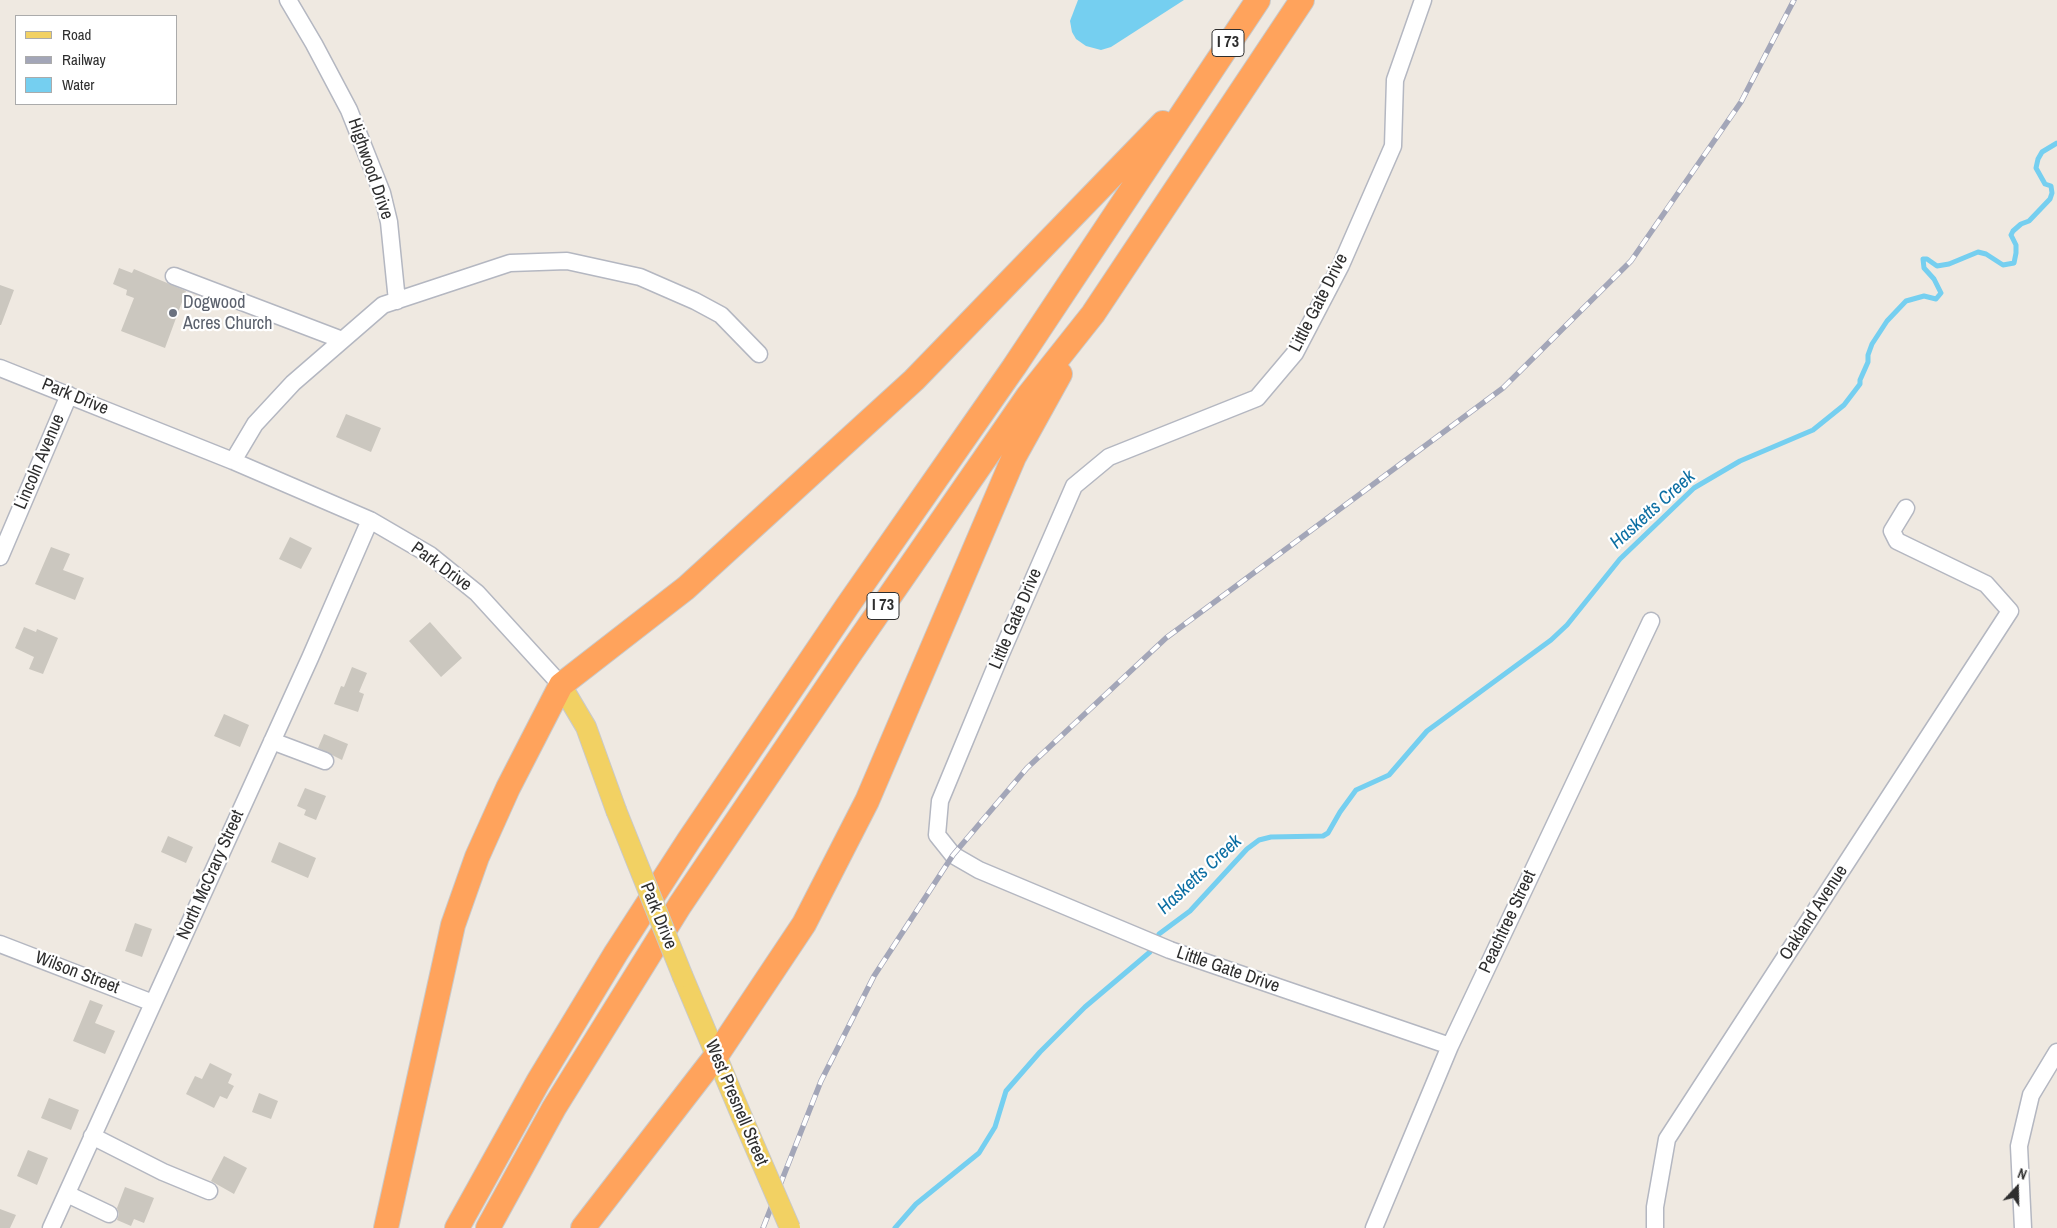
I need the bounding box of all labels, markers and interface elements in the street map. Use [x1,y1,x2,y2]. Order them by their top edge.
legend [15,15,178,105]
text: Road [62,24,91,45]
road number: I 73 [1212,29,1244,56]
text: Railway [62,49,106,70]
text: Water [62,74,94,95]
street label: Highwood Drive [343,115,397,223]
street label: Little Gate Drive [1285,250,1353,356]
place label: Dogwood Acres Church [183,292,272,334]
marker: Dogwood Acres Church [167,307,179,319]
street label: Park Drive [39,374,111,420]
street label: Lincoln Avenue [10,411,70,513]
water label: Hasketts Creek [1606,466,1700,554]
street label: Park Drive [406,538,476,596]
street label: Little Gate Drive [985,565,1047,673]
road number: I 73 [867,592,899,620]
street label: North McCrary Street [173,807,249,943]
water label: Hasketts Creek [1153,830,1247,920]
street label: Oakland Avenue [1775,861,1853,965]
street label: Peachtree Street [1475,867,1541,977]
street label: Park Drive [635,880,681,952]
street label: Little Gate Drive [1174,942,1282,998]
street label: Wilson Street [32,947,122,999]
street label: West Presnell Street [700,1037,772,1169]
north arrow [1992,1163,2042,1213]
text: N [2015,1164,2029,1184]

